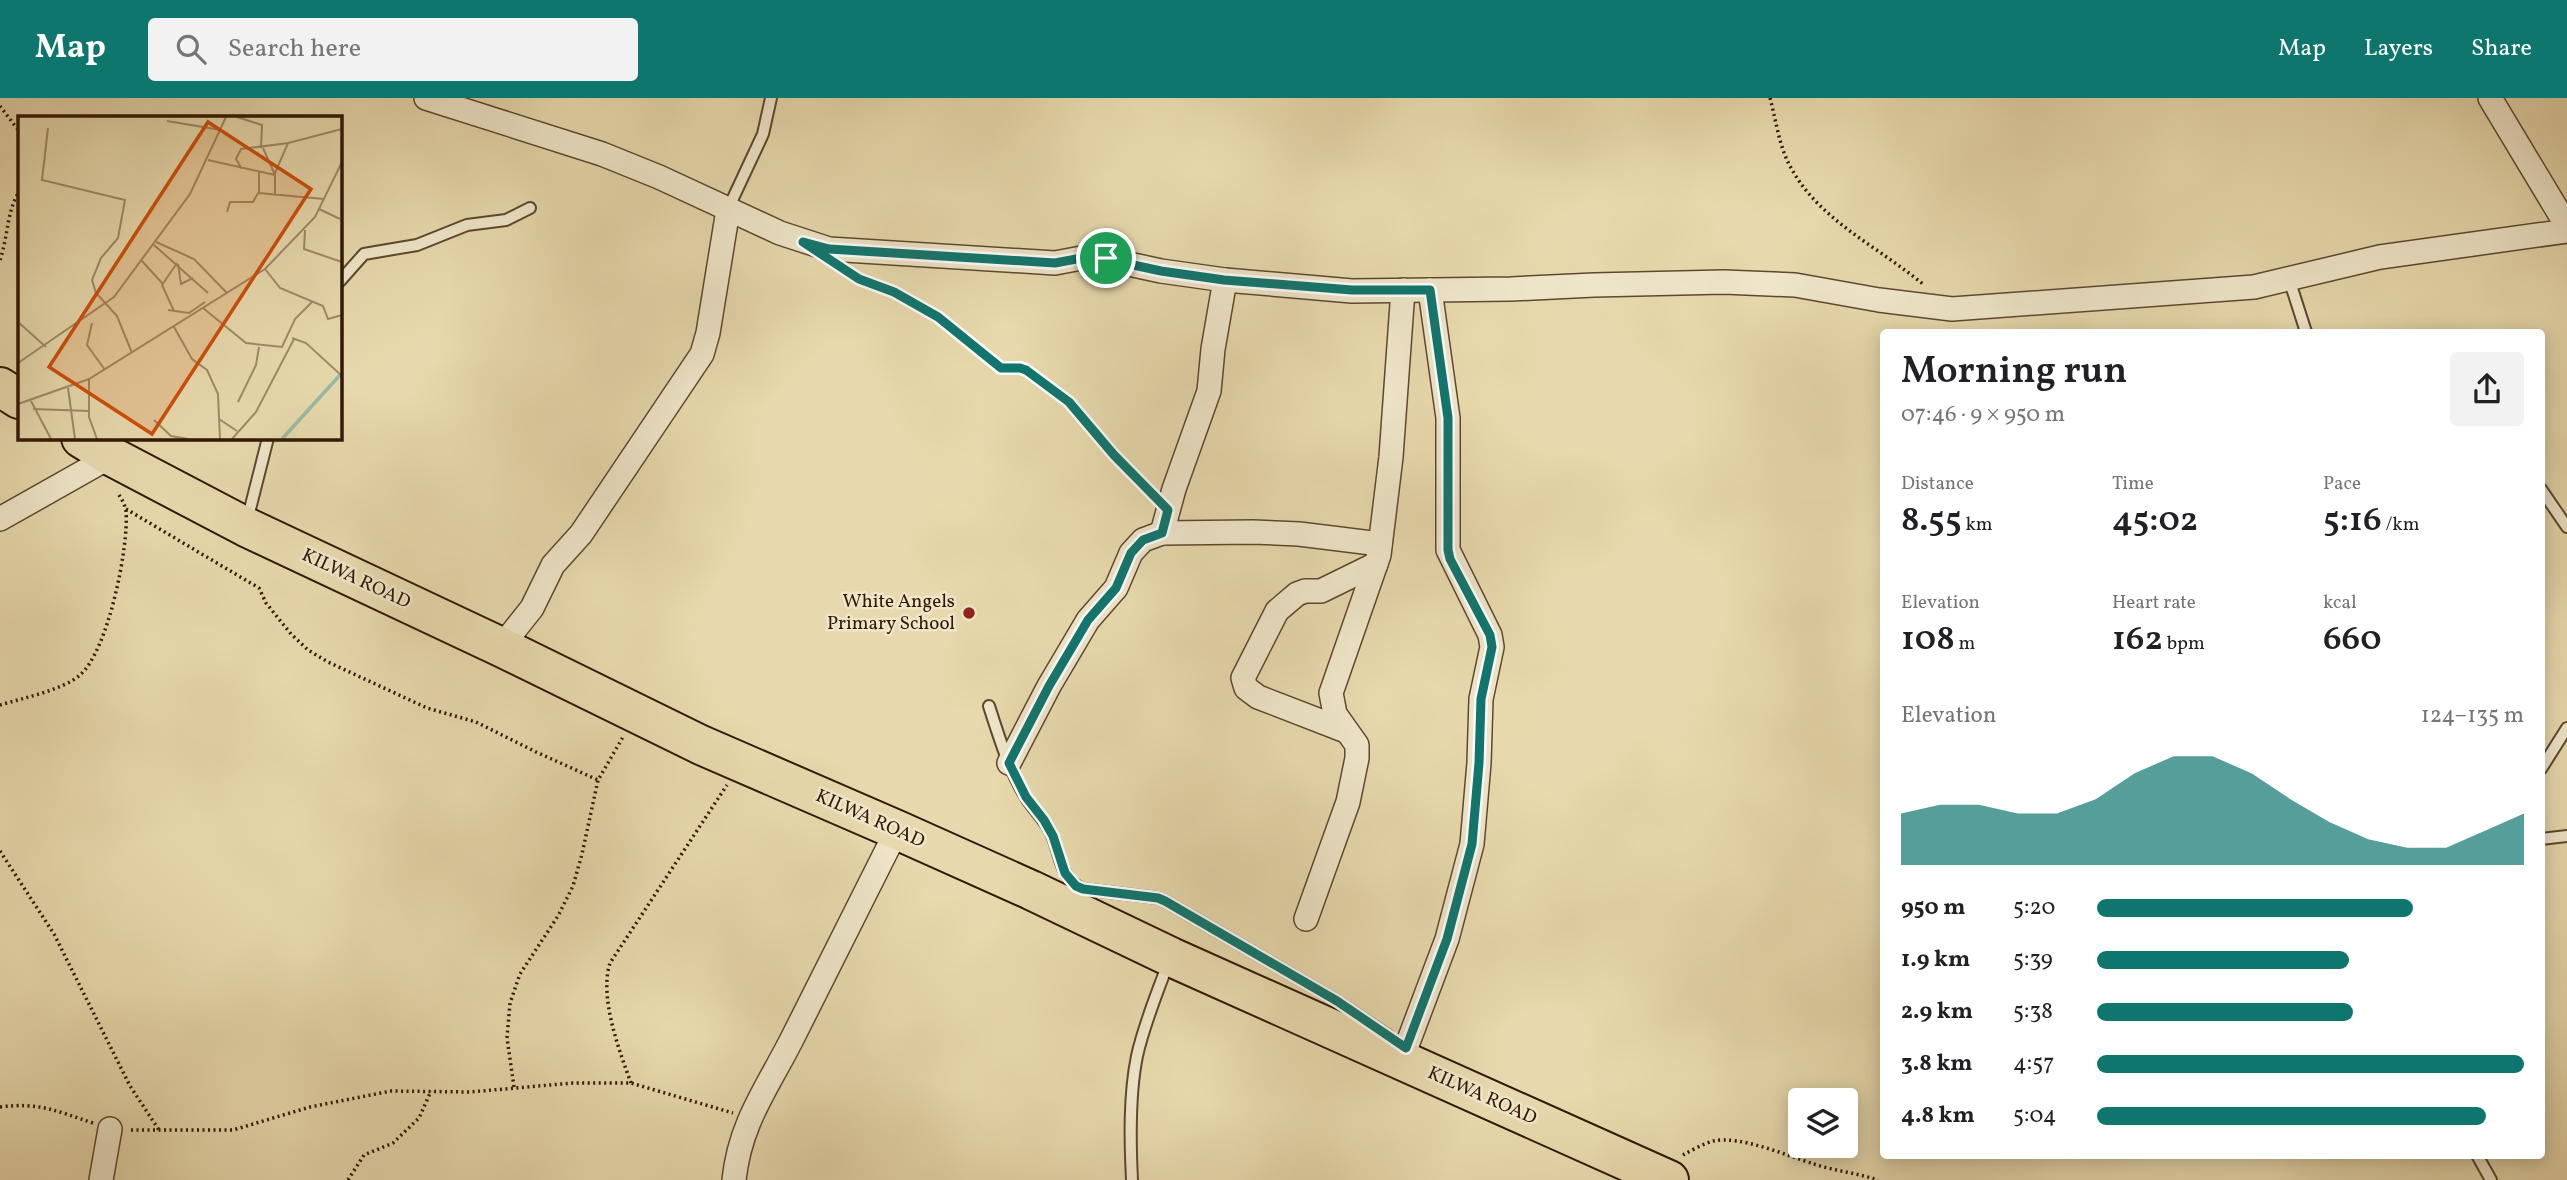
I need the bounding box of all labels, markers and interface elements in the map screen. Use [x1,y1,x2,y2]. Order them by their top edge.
search box [148,18,638,81]
text: Map [35,26,106,72]
icon: search [172,30,210,68]
text: Search here [228,31,361,67]
text: Map [2278,32,2326,66]
text: Layers [2364,32,2433,66]
text: Share [2471,32,2532,66]
inset map [18,116,341,439]
pin [1076,228,1136,288]
icon: arrive [1087,239,1125,277]
text: Morning run [1901,346,2127,399]
button: share [2450,352,2524,426]
text: 07:46 · 9 × 950 m [1901,399,2065,431]
text: Distance [1901,471,1974,497]
text: Time [2112,471,2154,497]
text: Pace [2323,471,2361,497]
text: 8.55 [1901,497,1962,545]
text: 45:02 [2112,497,2198,545]
text: 5:16 [2323,497,2382,545]
text: km [1962,512,1993,538]
text: /km [2382,512,2420,538]
street label: KILWA ROAD [297,542,415,616]
place label: White Angels Primary School [827,589,955,637]
text: Elevation [1901,590,1980,616]
text: Heart rate [2112,590,2196,616]
text: kcal [2323,590,2357,616]
marker: White Angels Primary School [961,605,977,621]
text: 108 [1901,616,1955,664]
text: 162 [2112,616,2163,664]
text: 660 [2323,616,2382,664]
text: m [1955,631,1975,657]
text: bpm [2163,631,2205,657]
text: Elevation [1901,700,1997,732]
text: 124–135 m [2421,700,2524,732]
street label: KILWA ROAD [811,783,929,855]
text: 950 m [1901,892,1965,924]
text: 5:20 [2013,892,2055,924]
text: 1.9 km [1901,944,1970,976]
text: 5:39 [2013,944,2053,976]
text: 2.9 km [1901,996,1973,1028]
text: 5:38 [2013,996,2053,1028]
text: 3.8 km [1901,1048,1973,1080]
text: 4:57 [2013,1048,2054,1080]
street label: KILWA ROAD [1423,1060,1541,1132]
map controls [1788,1088,1858,1158]
button: layers [1788,1088,1858,1158]
text: 4.8 km [1901,1100,1975,1132]
text: 5:04 [2013,1100,2056,1132]

